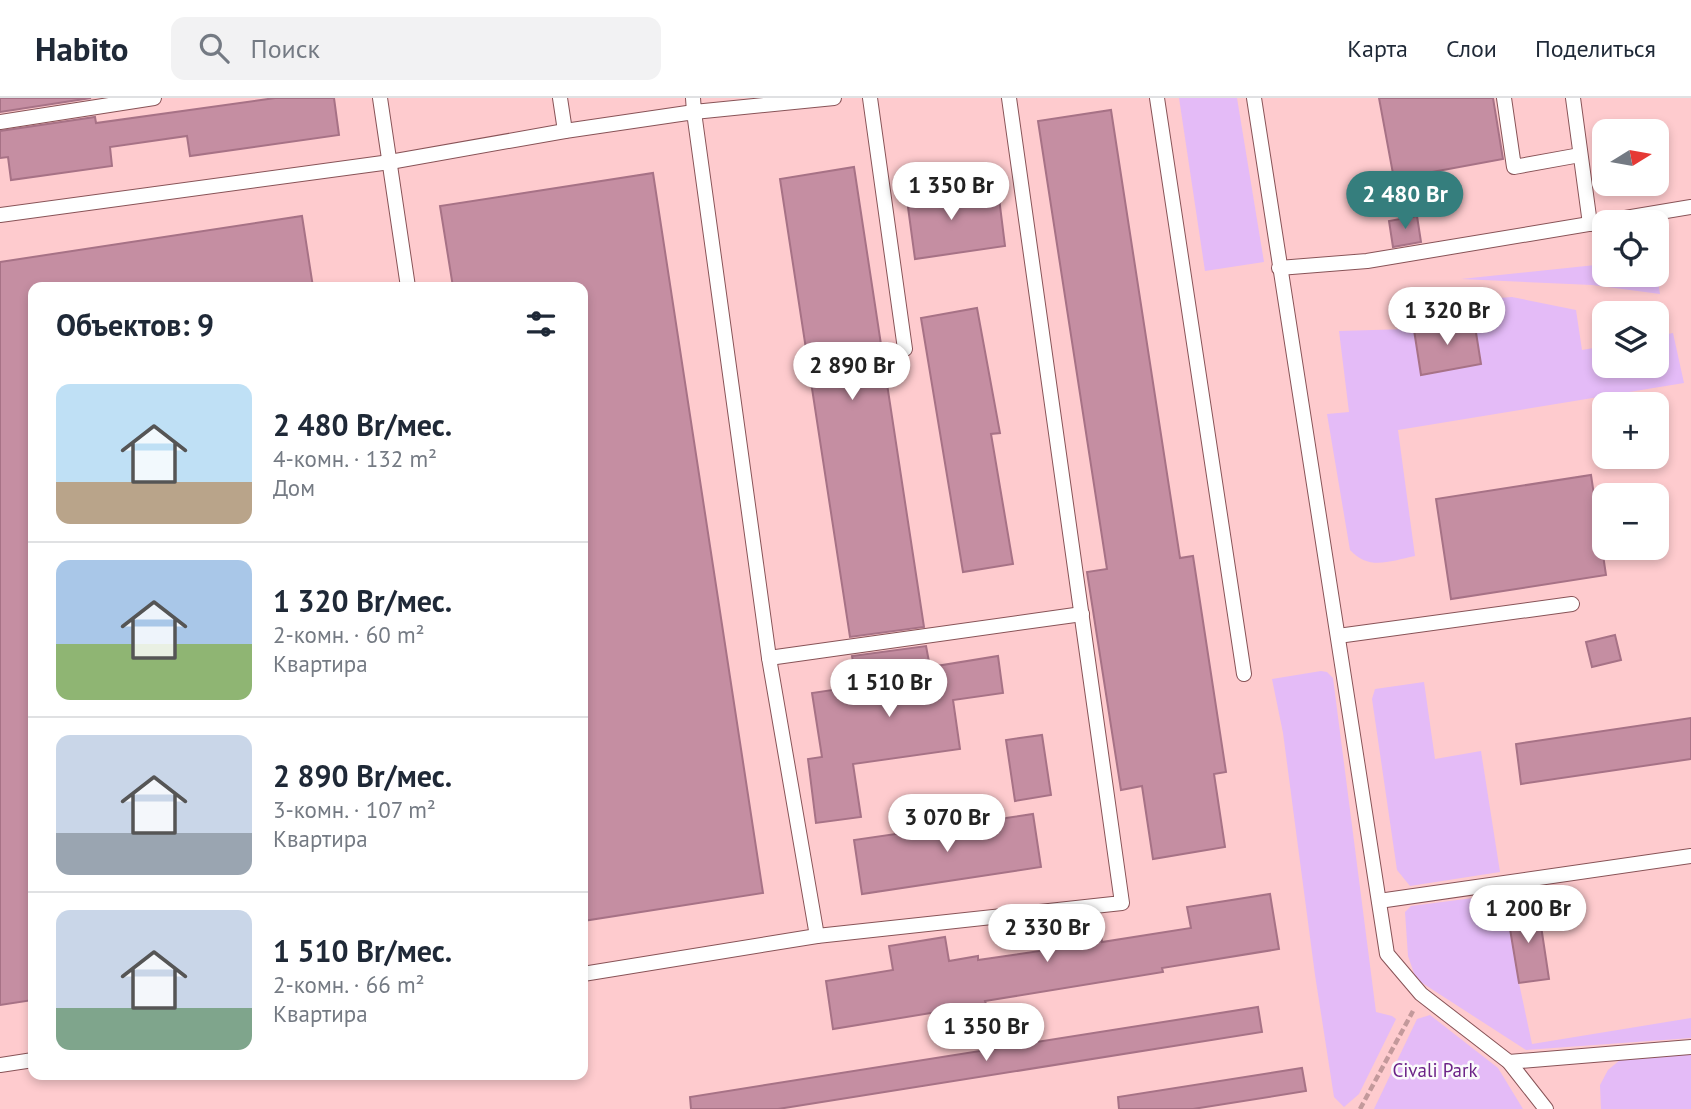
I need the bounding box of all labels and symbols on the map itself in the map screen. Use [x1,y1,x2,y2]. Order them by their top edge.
north arrow [1592,119,1670,196]
pin: 1 350 Br [879,162,1023,222]
pin: 2 480 Br [1333,172,1477,231]
pin: 1 320 Br [1375,288,1519,347]
pin: 2 890 Br [780,342,924,402]
pin: 1 510 Br [817,660,961,719]
pin: 3 070 Br [875,794,1019,854]
pin: 1 200 Br [1456,886,1600,945]
pin: 2 330 Br [975,904,1119,964]
pin: 1 350 Br [914,1004,1058,1063]
park label: Civali Park [1392,1058,1478,1082]

